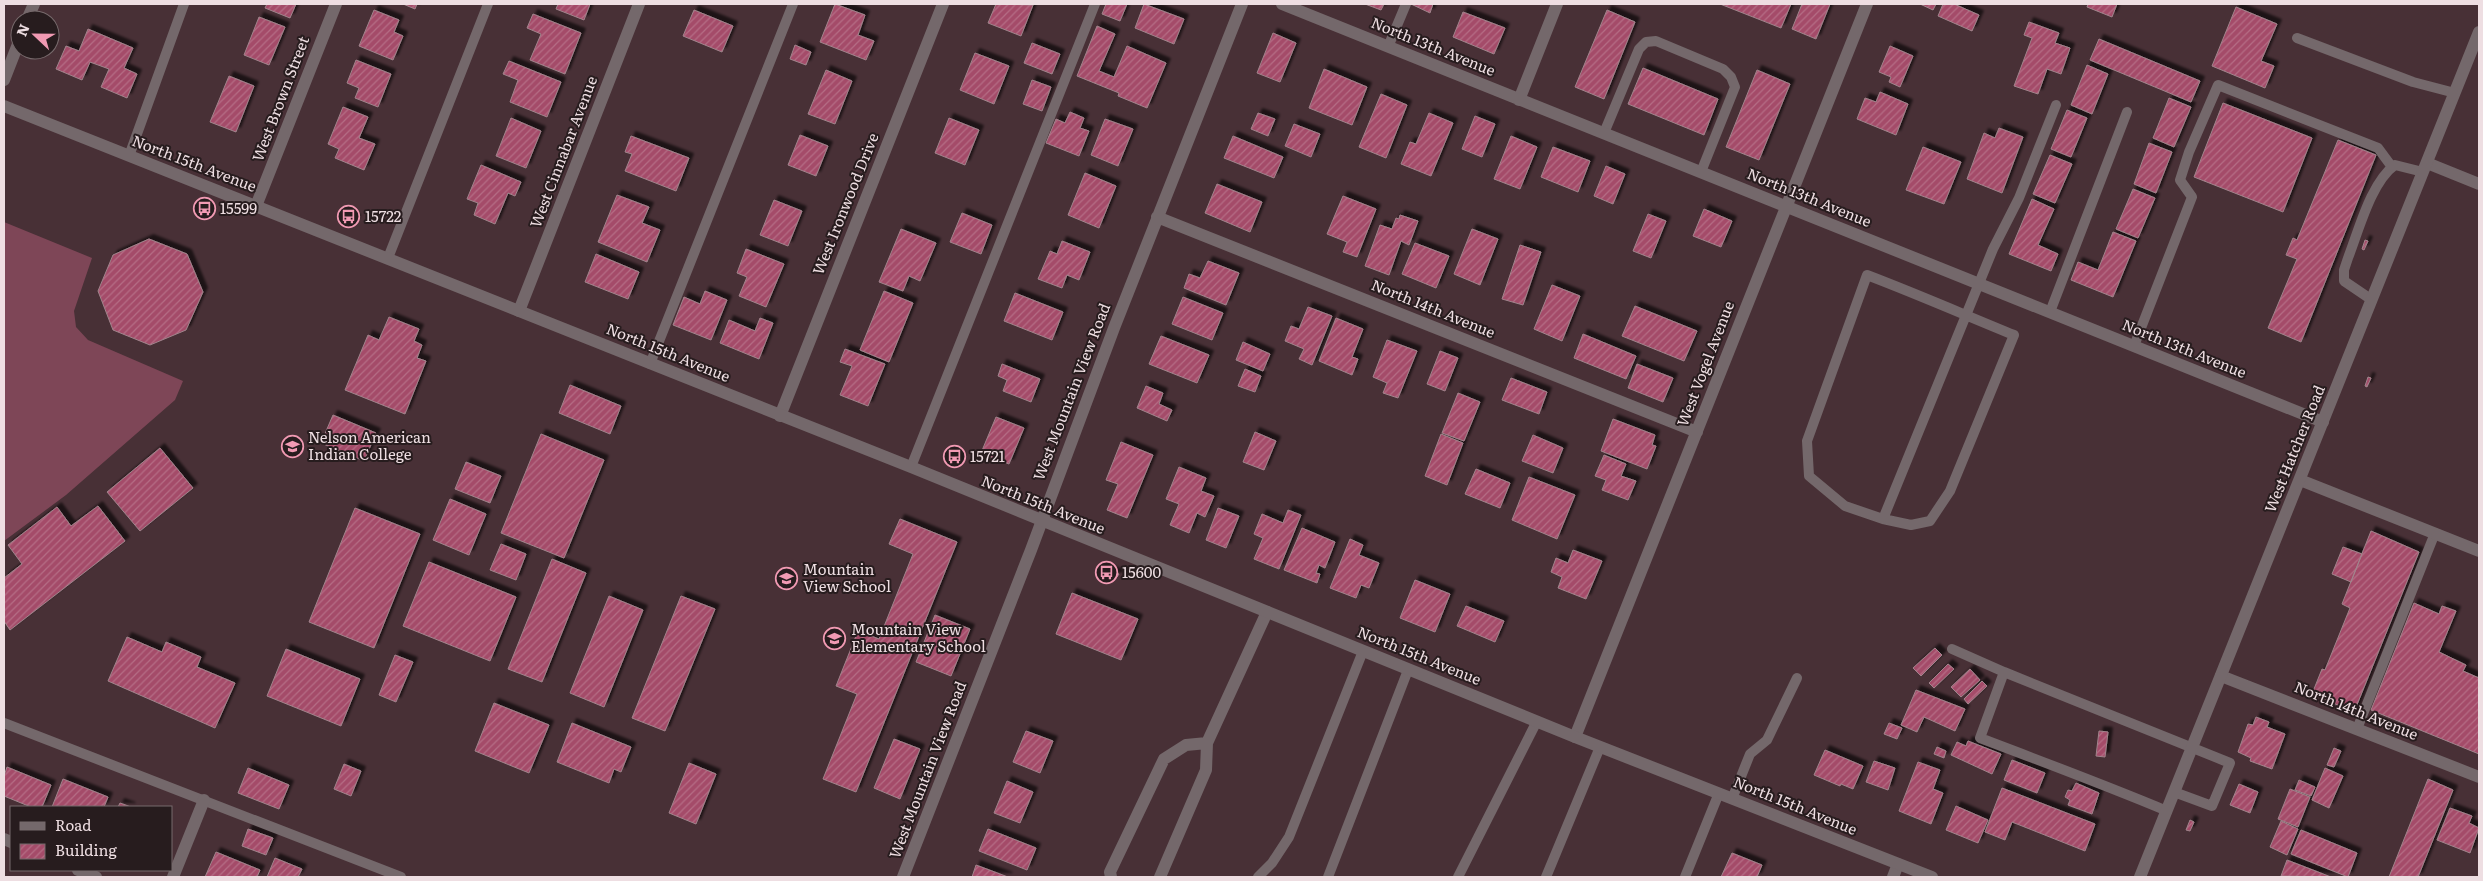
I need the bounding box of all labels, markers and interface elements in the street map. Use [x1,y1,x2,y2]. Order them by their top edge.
north arrow [10,10,60,60]
street label: North 13th Avenue [1368,10,1499,81]
text: N [11,20,34,39]
street label: West Brown Street [245,32,314,164]
street label: West Cinnabar Avenue [523,72,602,231]
street label: North 15th Avenue [129,128,260,197]
street label: West Ironwood Drive [806,129,884,278]
street label: North 13th Avenue [1744,161,1875,232]
place label: 15599 [220,196,257,219]
bus stop icon: 15599 [192,197,216,221]
place label: 15722 [365,204,402,227]
bus stop icon: 15722 [337,205,361,229]
street label: North 14th Avenue [1368,272,1499,343]
street label: West Vogel Avenue [1670,297,1739,430]
street label: West Mountain View Road [1026,299,1115,484]
street label: North 13th Avenue [2119,312,2250,383]
street label: North 15th Avenue [603,316,734,387]
street label: West Hatcher Road [2258,381,2330,516]
place label: Nelson American Indian College [308,425,431,465]
school or university icon: Nelson American Indian College [280,435,304,459]
place label: 15721 [970,444,1005,467]
bus stop icon: 15721 [942,445,966,469]
street label: North 15th Avenue [978,468,1109,539]
place label: Mountain View School [803,557,891,597]
place label: 15600 [1122,560,1161,583]
bus stop icon: 15600 [1094,561,1118,585]
school or university icon: Mountain View School [775,567,799,591]
place label: Mountain View Elementary School [851,617,986,657]
street label: North 15th Avenue [1354,619,1485,690]
school or university icon: Mountain View Elementary School [823,627,847,651]
street label: North 14th Avenue [2291,674,2422,745]
street label: West Mountain View Road [882,677,971,862]
street label: North 15th Avenue [1730,769,1861,840]
legend [10,806,172,871]
text: Road [55,813,91,836]
text: Building [55,838,117,861]

